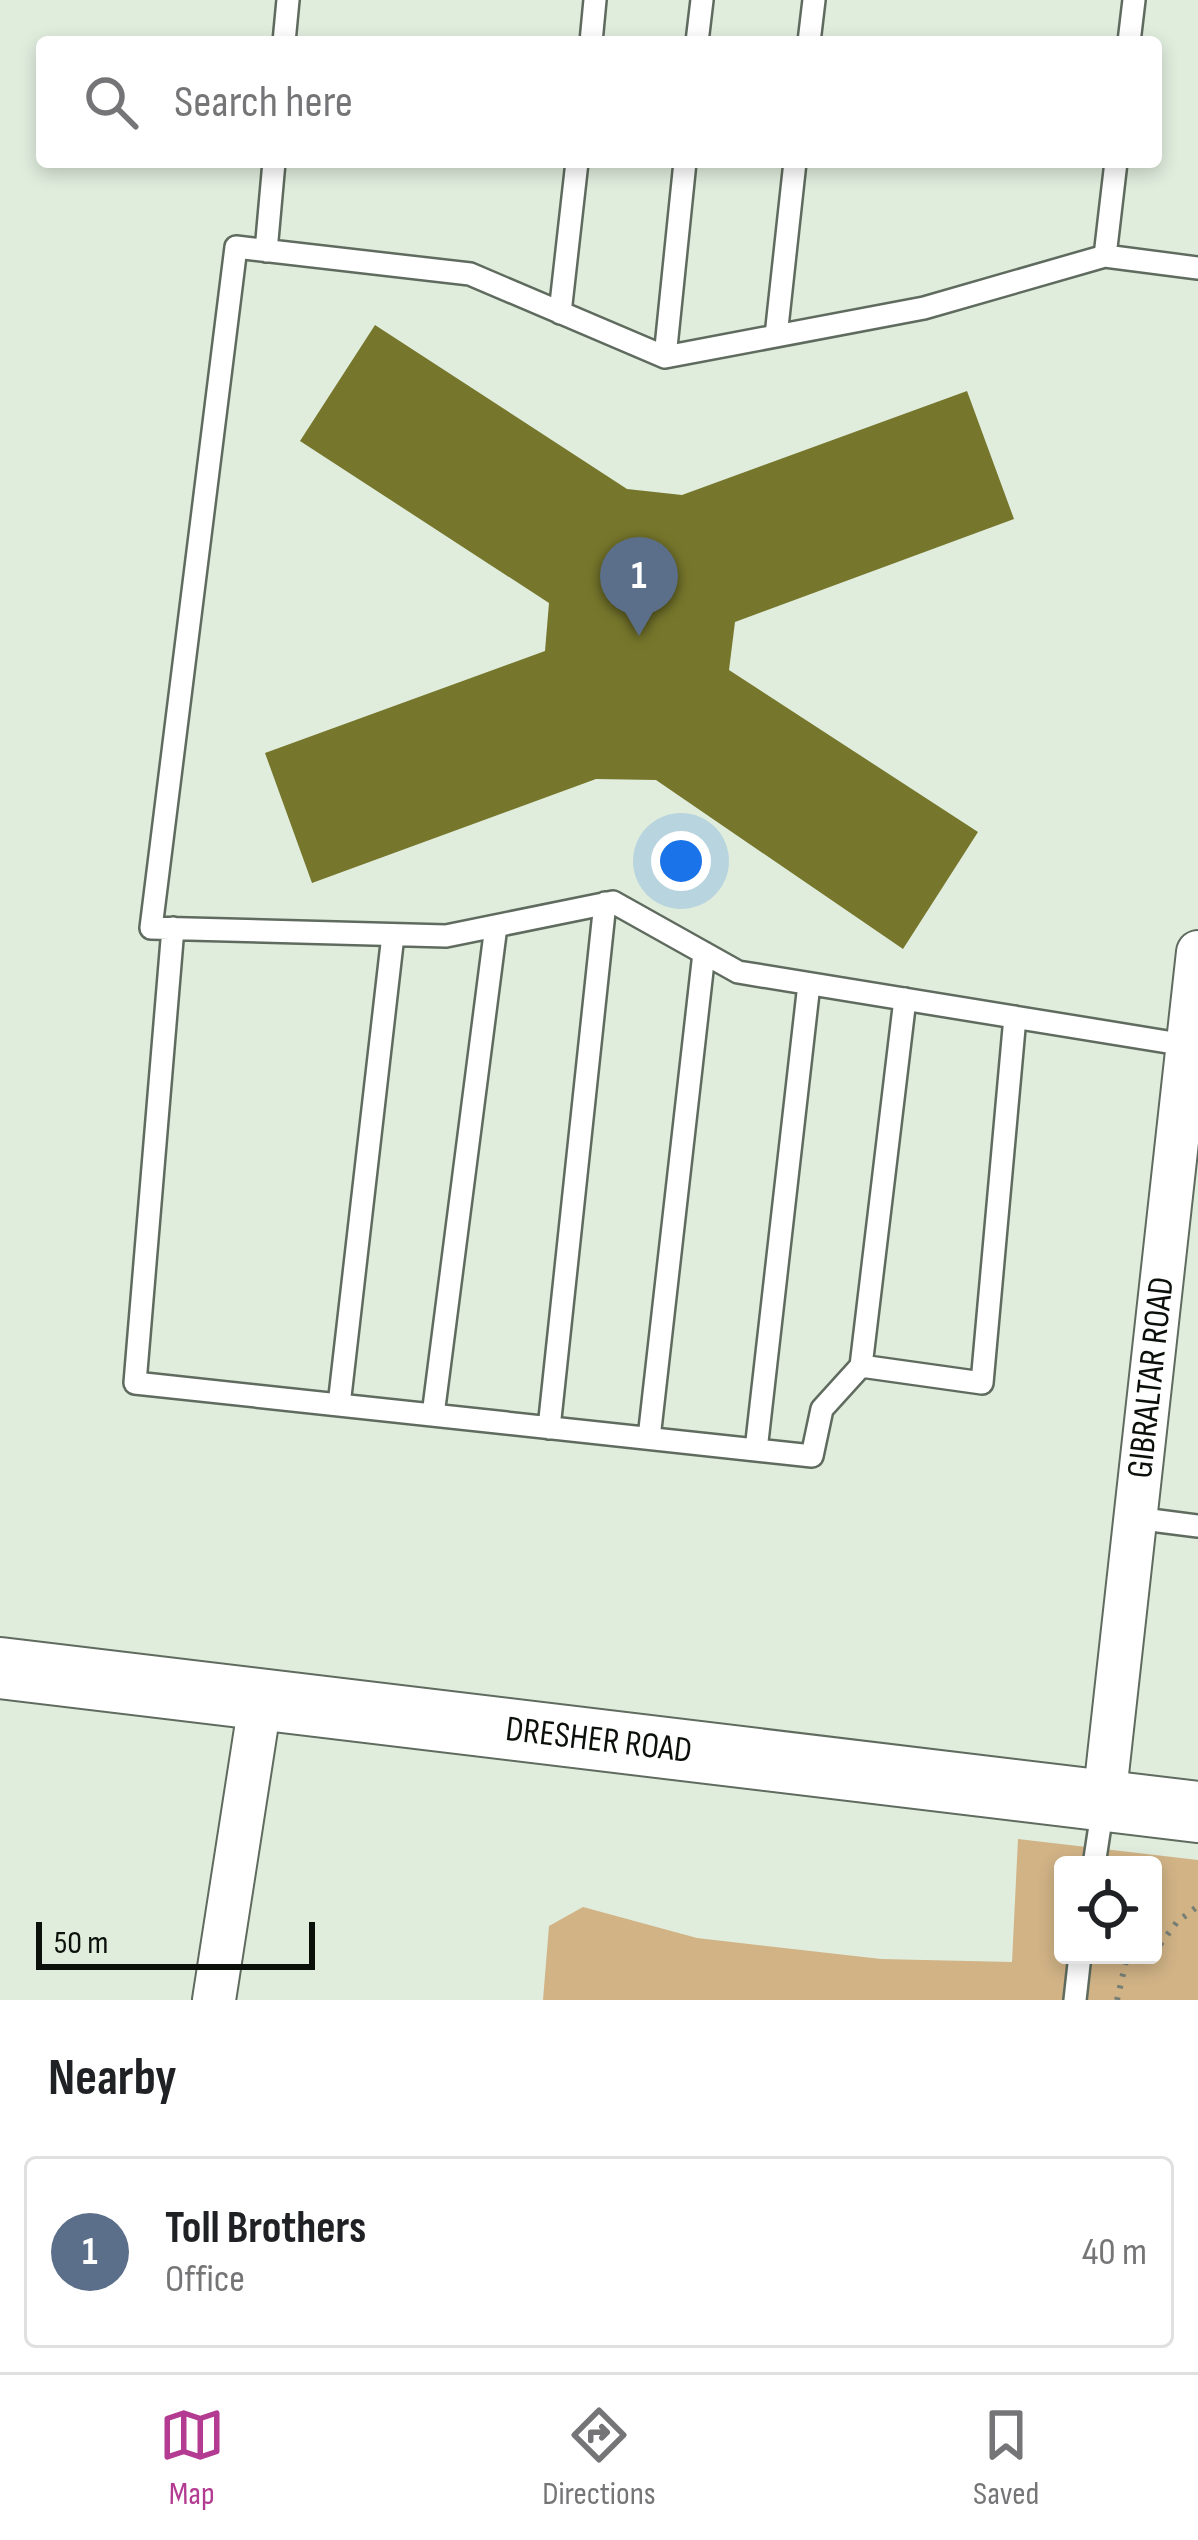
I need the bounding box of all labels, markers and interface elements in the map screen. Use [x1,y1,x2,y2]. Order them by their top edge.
search box [36,36,1162,168]
icon: search [78,69,144,135]
text: Search here [174,75,353,130]
pin: 1 [600,537,678,636]
your location [651,831,711,891]
street label: GIBRALTAR ROAD [1118,1275,1183,1480]
street label: DRESHER ROAD [503,1707,694,1772]
map controls [1054,1856,1162,1964]
button: locate [1054,1856,1162,1964]
scale bar [36,1916,315,1969]
text: 50 m [54,1923,108,1963]
text: Nearby [48,2048,177,2109]
text: Toll Brothers [165,2201,366,2256]
text: 1 [82,2229,98,2276]
text: 40 m [1082,2229,1147,2276]
text: Office [165,2256,245,2303]
tab: Map [159,2402,225,2514]
tab: Directions [542,2402,656,2514]
tab: Saved [973,2402,1039,2514]

